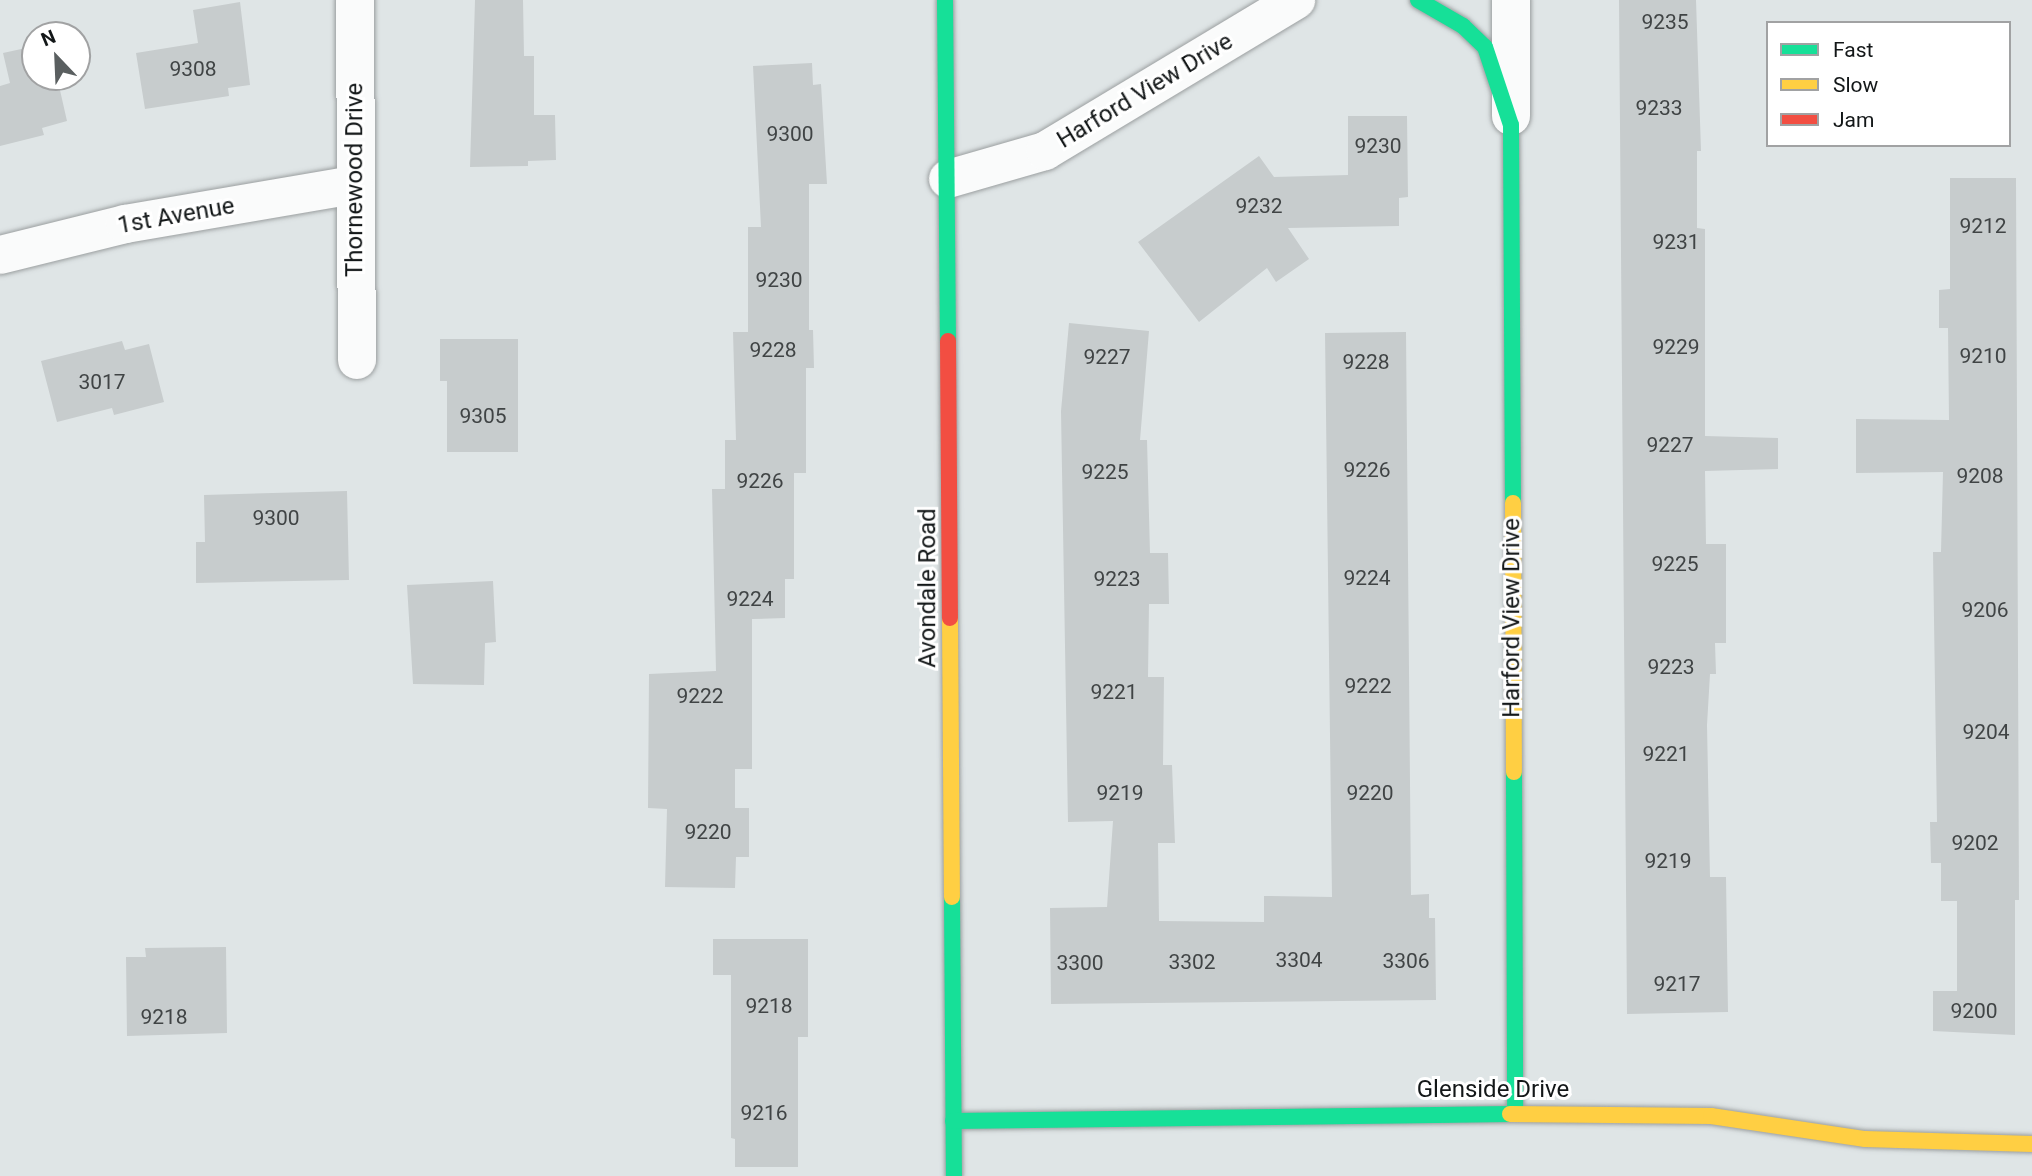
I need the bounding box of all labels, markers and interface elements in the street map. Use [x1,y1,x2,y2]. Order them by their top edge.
house number: 9235 [1641,9,1689,35]
north arrow [21,21,91,91]
legend [1766,21,2011,147]
text: N [38,25,59,51]
street label: Harford View Drive [1052,27,1238,155]
text: Fast [1833,38,1873,62]
house number: 9308 [169,56,217,82]
text: Slow [1833,73,1878,97]
street label: Thornewood Drive [341,83,369,277]
house number: 9233 [1635,95,1683,121]
text: Jam [1833,108,1874,132]
house number: 9300 [766,121,814,147]
house number: 9230 [1354,133,1402,159]
street label: 1st Avenue [115,192,237,240]
house number: 9232 [1235,193,1283,219]
house number: 9212 [1959,213,2007,239]
house number: 9231 [1652,229,1700,255]
house number: 9230 [755,267,803,293]
house number: 9229 [1652,334,1700,360]
house number: 9228 [749,337,797,363]
house number: 9210 [1959,343,2007,369]
house number: 9227 [1083,344,1131,370]
house number: 9228 [1342,349,1390,375]
house number: 3017 [78,369,126,395]
house number: 9305 [459,403,507,429]
house number: 9227 [1646,432,1694,458]
house number: 9226 [1343,457,1391,483]
house number: 9225 [1081,459,1129,485]
house number: 9208 [1956,463,2004,489]
house number: 9226 [736,468,784,494]
house number: 9300 [252,505,300,531]
street label: Avondale Road [914,508,942,668]
street label: Harford View Drive [1498,518,1526,718]
house number: 9225 [1651,551,1699,577]
house number: 9224 [1343,565,1391,591]
house number: 9223 [1093,566,1141,592]
house number: 9224 [726,586,774,612]
house number: 9206 [1961,597,2009,623]
house number: 9223 [1647,654,1695,680]
house number: 9222 [1344,673,1392,699]
house number: 9221 [1090,679,1138,705]
house number: 9222 [676,683,724,709]
house number: 9204 [1962,719,2010,745]
house number: 9221 [1642,741,1690,767]
house number: 9219 [1096,780,1144,806]
house number: 9220 [1346,780,1394,806]
house number: 9220 [684,819,732,845]
house number: 9202 [1951,830,1999,856]
house number: 9219 [1644,848,1692,874]
house number: 3304 [1275,947,1323,973]
house number: 3306 [1382,948,1430,974]
house number: 3302 [1168,949,1216,975]
house number: 3300 [1056,950,1104,976]
house number: 9217 [1653,971,1701,997]
house number: 9218 [745,993,793,1019]
house number: 9200 [1950,998,1998,1024]
house number: 9218 [140,1004,188,1030]
street label: Glenside Drive [1417,1076,1569,1104]
house number: 9216 [740,1100,788,1126]

